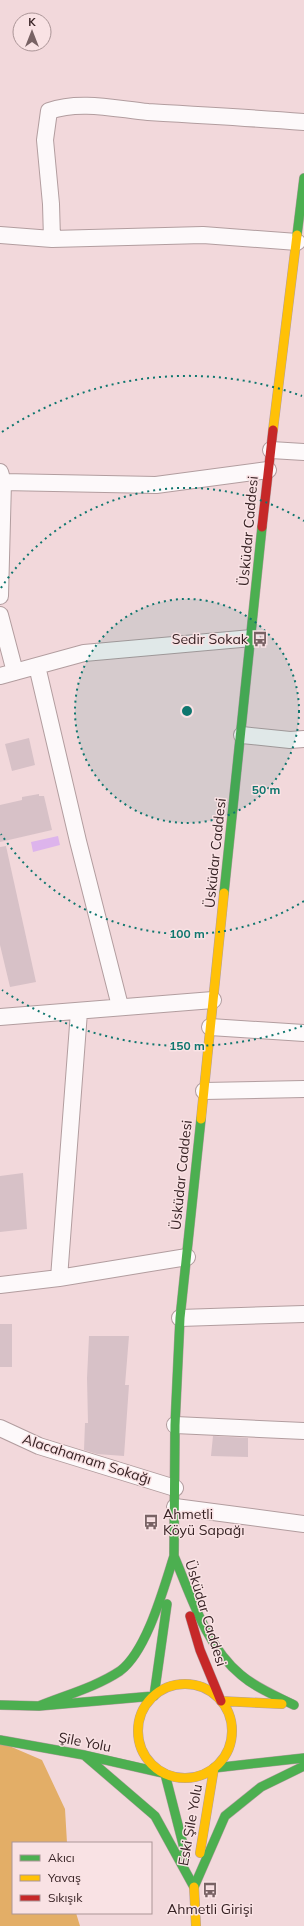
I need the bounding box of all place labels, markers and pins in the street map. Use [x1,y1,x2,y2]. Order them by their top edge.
place label: Sedir Sokak [172,630,249,648]
bus stop icon: Sedir Sokak [251,630,269,648]
centre of rings [180,704,194,718]
place label: Ahmetli Köyü Sapağı [163,1505,244,1539]
bus stop icon: Ahmetli Köyü Sapağı [142,1513,160,1531]
bus stop icon: Ahmetli Girişi [201,1881,219,1899]
place label: Ahmetli Girişi [167,1900,253,1918]

